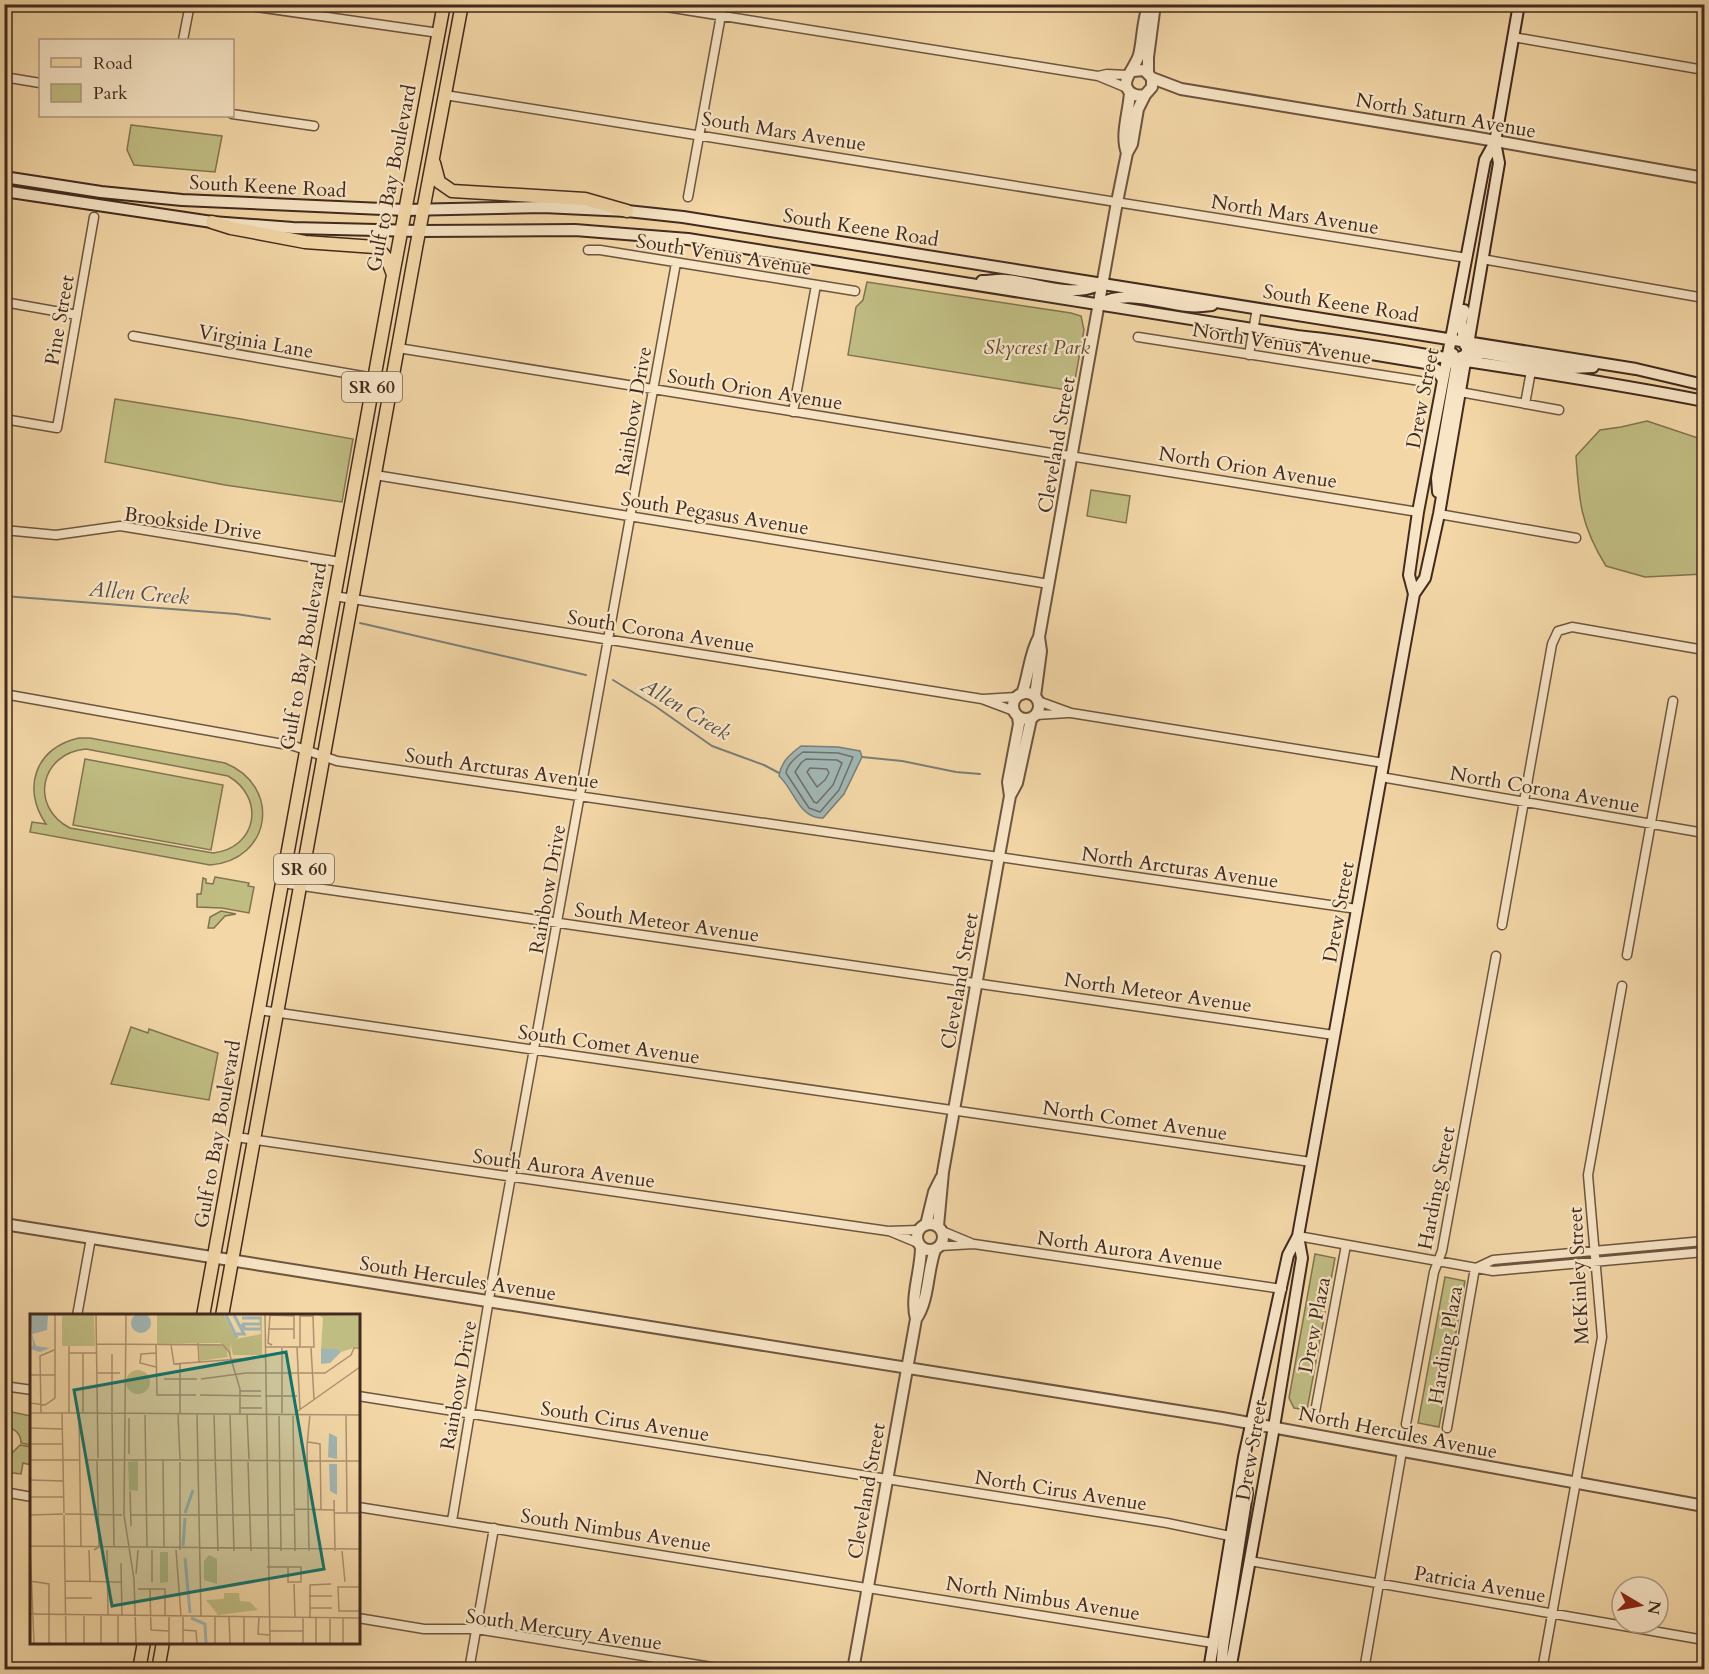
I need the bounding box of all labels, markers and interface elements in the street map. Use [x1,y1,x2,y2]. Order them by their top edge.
legend [39,39,234,117]
text: Road [93,51,133,76]
text: Park [93,81,128,106]
street label: Gulf to Bay Boulevard [360,82,423,274]
street label: North Saturn Avenue [1354,86,1538,145]
street label: South Mars Avenue [700,105,868,158]
street label: South Keene Road [189,169,348,204]
street label: North Mars Avenue [1209,188,1381,241]
street label: South Keene Road [781,202,941,253]
street label: South Venus Avenue [634,227,814,282]
street label: Pine Street [38,272,81,367]
street label: South Keene Road [1261,278,1421,329]
street label: North Venus Avenue [1190,316,1373,371]
street label: Virginia Lane [196,318,316,365]
park label: Skycrest Park [984,334,1090,361]
street label: Rainbow Drive [609,344,658,478]
street label: Drew Street [1399,345,1446,451]
street label: South Orion Avenue [665,362,844,417]
road number: SR 60 [342,372,402,402]
street label: Cleveland Street [1031,374,1082,515]
street label: North Orion Avenue [1157,440,1339,495]
street label: South Pegasus Avenue [619,485,811,542]
street label: Brookside Drive [122,500,264,547]
street label: Gulf to Bay Boulevard [274,560,333,752]
water label: Allen Creek [87,575,191,612]
street label: South Corona Avenue [566,603,756,660]
water label: Allen Creek [634,671,737,748]
street label: South Arcturas Avenue [403,742,600,795]
street label: North Corona Avenue [1448,760,1642,819]
street label: Rainbow Drive [523,822,572,956]
street label: North Arcturas Avenue [1080,840,1280,895]
road number: SR 60 [274,854,334,884]
street label: Drew Street [1316,859,1361,965]
street label: South Meteor Avenue [573,896,761,949]
street label: Cleveland Street [934,910,985,1051]
street label: North Meteor Avenue [1062,966,1254,1019]
street label: South Comet Avenue [516,1018,701,1071]
street label: Gulf to Bay Boulevard [188,1038,247,1230]
street label: North Comet Avenue [1041,1094,1229,1147]
street label: Harding Street [1411,1124,1462,1252]
street label: South Aurora Avenue [471,1142,657,1195]
street label: McKinley Street [1561,1206,1596,1346]
street label: North Aurora Avenue [1035,1224,1225,1277]
street label: South Hercules Avenue [358,1250,558,1307]
street label: Drew Plaza [1292,1274,1337,1375]
street label: Harding Plaza [1422,1283,1469,1407]
inset map [30,1314,360,1644]
street label: Rainbow Drive [434,1318,483,1452]
street label: South Cirus Avenue [539,1395,711,1448]
street label: Drew Street [1229,1397,1274,1503]
street label: North Hercules Avenue [1296,1400,1500,1465]
street label: Cleveland Street [841,1420,892,1561]
street label: North Cirus Avenue [973,1464,1149,1517]
street label: South Nimbus Avenue [519,1502,713,1559]
street label: Patricia Avenue [1412,1560,1548,1609]
street label: North Nimbus Avenue [944,1570,1142,1627]
north arrow [1610,1575,1670,1635]
text: N [1642,1599,1666,1616]
street label: South Mercury Avenue [464,1602,664,1657]

